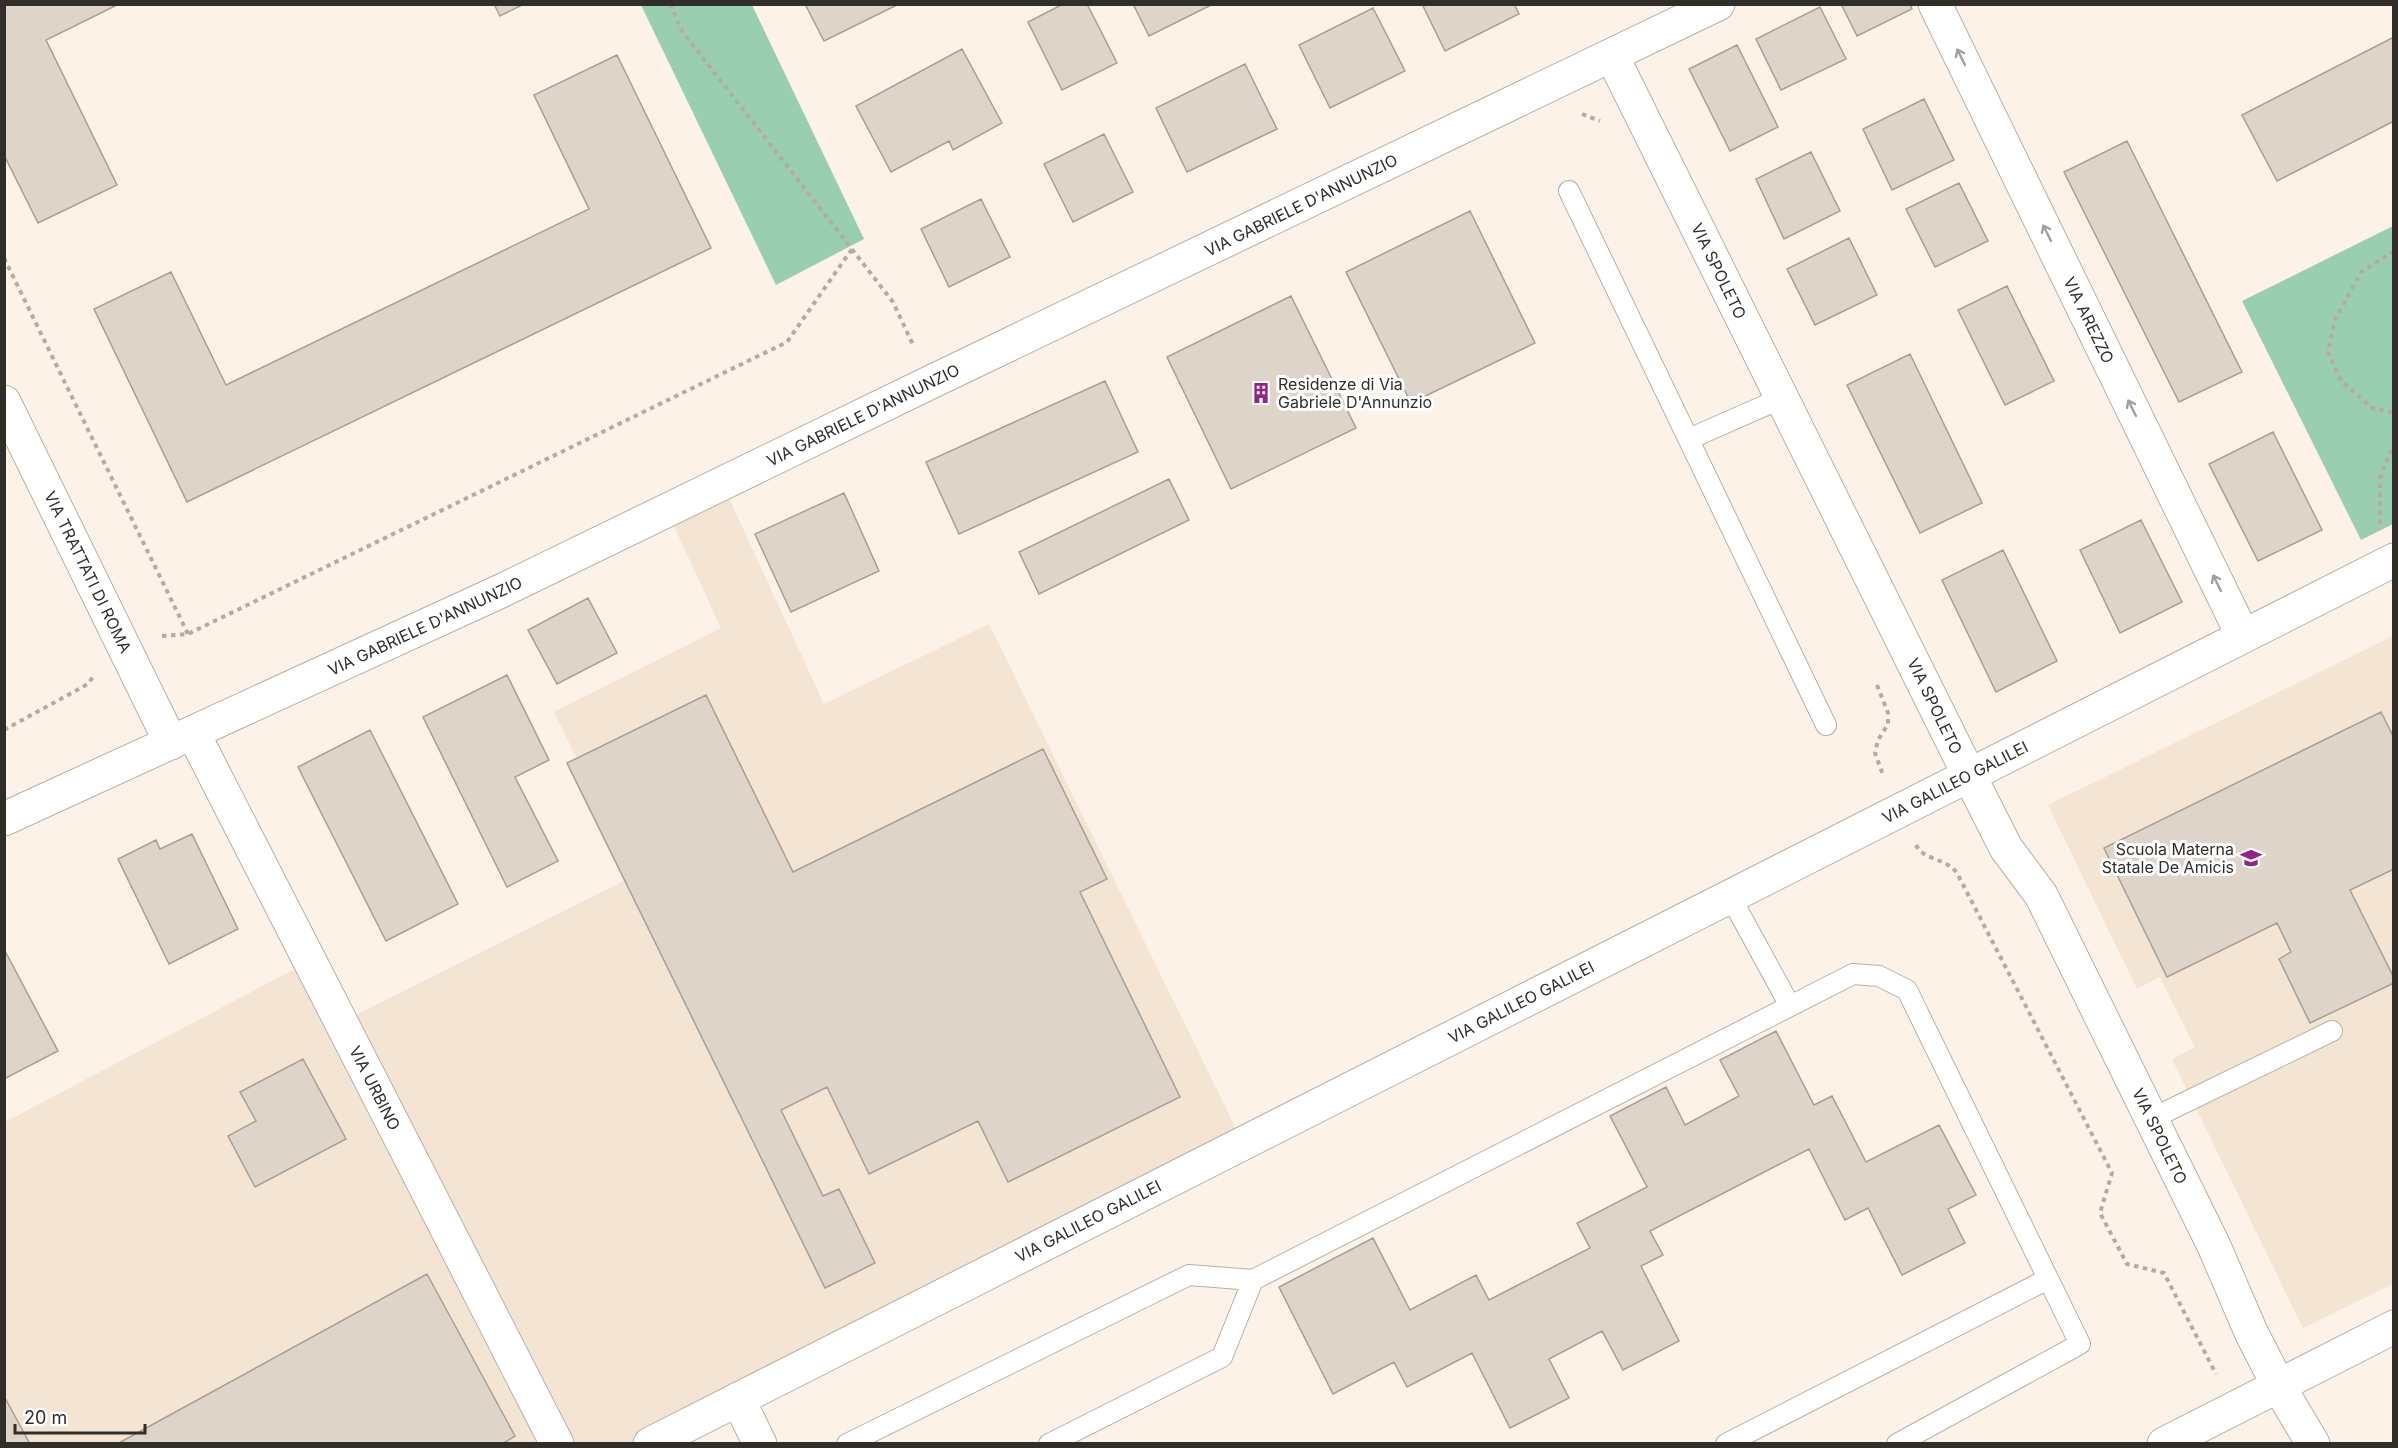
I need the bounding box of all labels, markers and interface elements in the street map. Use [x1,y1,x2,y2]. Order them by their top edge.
one-way arrow [1955,49,1967,67]
street label: VIA GABRIELE D'ANNUNZIO [1201,150,1401,260]
street label: VIA SPOLETO [1687,220,1751,322]
one-way arrow [2040,224,2052,242]
street label: VIA AREZZO [2059,274,2119,366]
street label: VIA GABRIELE D'ANNUNZIO [763,360,963,470]
place label: Residenze di Via Gabriele D'Annunzio [1278,374,1432,412]
building icon: Residenze di Via Gabriele D'Annunzio [1249,381,1273,405]
one-way arrow [2125,400,2137,418]
street label: VIA TRATTATI DI ROMA [40,488,136,656]
street label: VIA GABRIELE D'ANNUNZIO [325,572,525,680]
one-way arrow [2211,575,2223,593]
street label: VIA SPOLETO [1903,655,1967,757]
street label: VIA GALILEO GALILEI [1879,737,2031,827]
place label: Scuola Materna Statale De Amicis [2102,839,2234,877]
school or university icon: Scuola Materna Statale De Amicis [2239,846,2263,870]
street label: VIA GALILEO GALILEI [1445,957,1597,1047]
street label: VIA URBINO [345,1042,405,1134]
street label: VIA SPOLETO [2128,1085,2192,1187]
street label: VIA GALILEO GALILEI [1012,1176,1164,1266]
scale bar [15,1397,146,1435]
text: 20 m [24,1407,67,1428]

